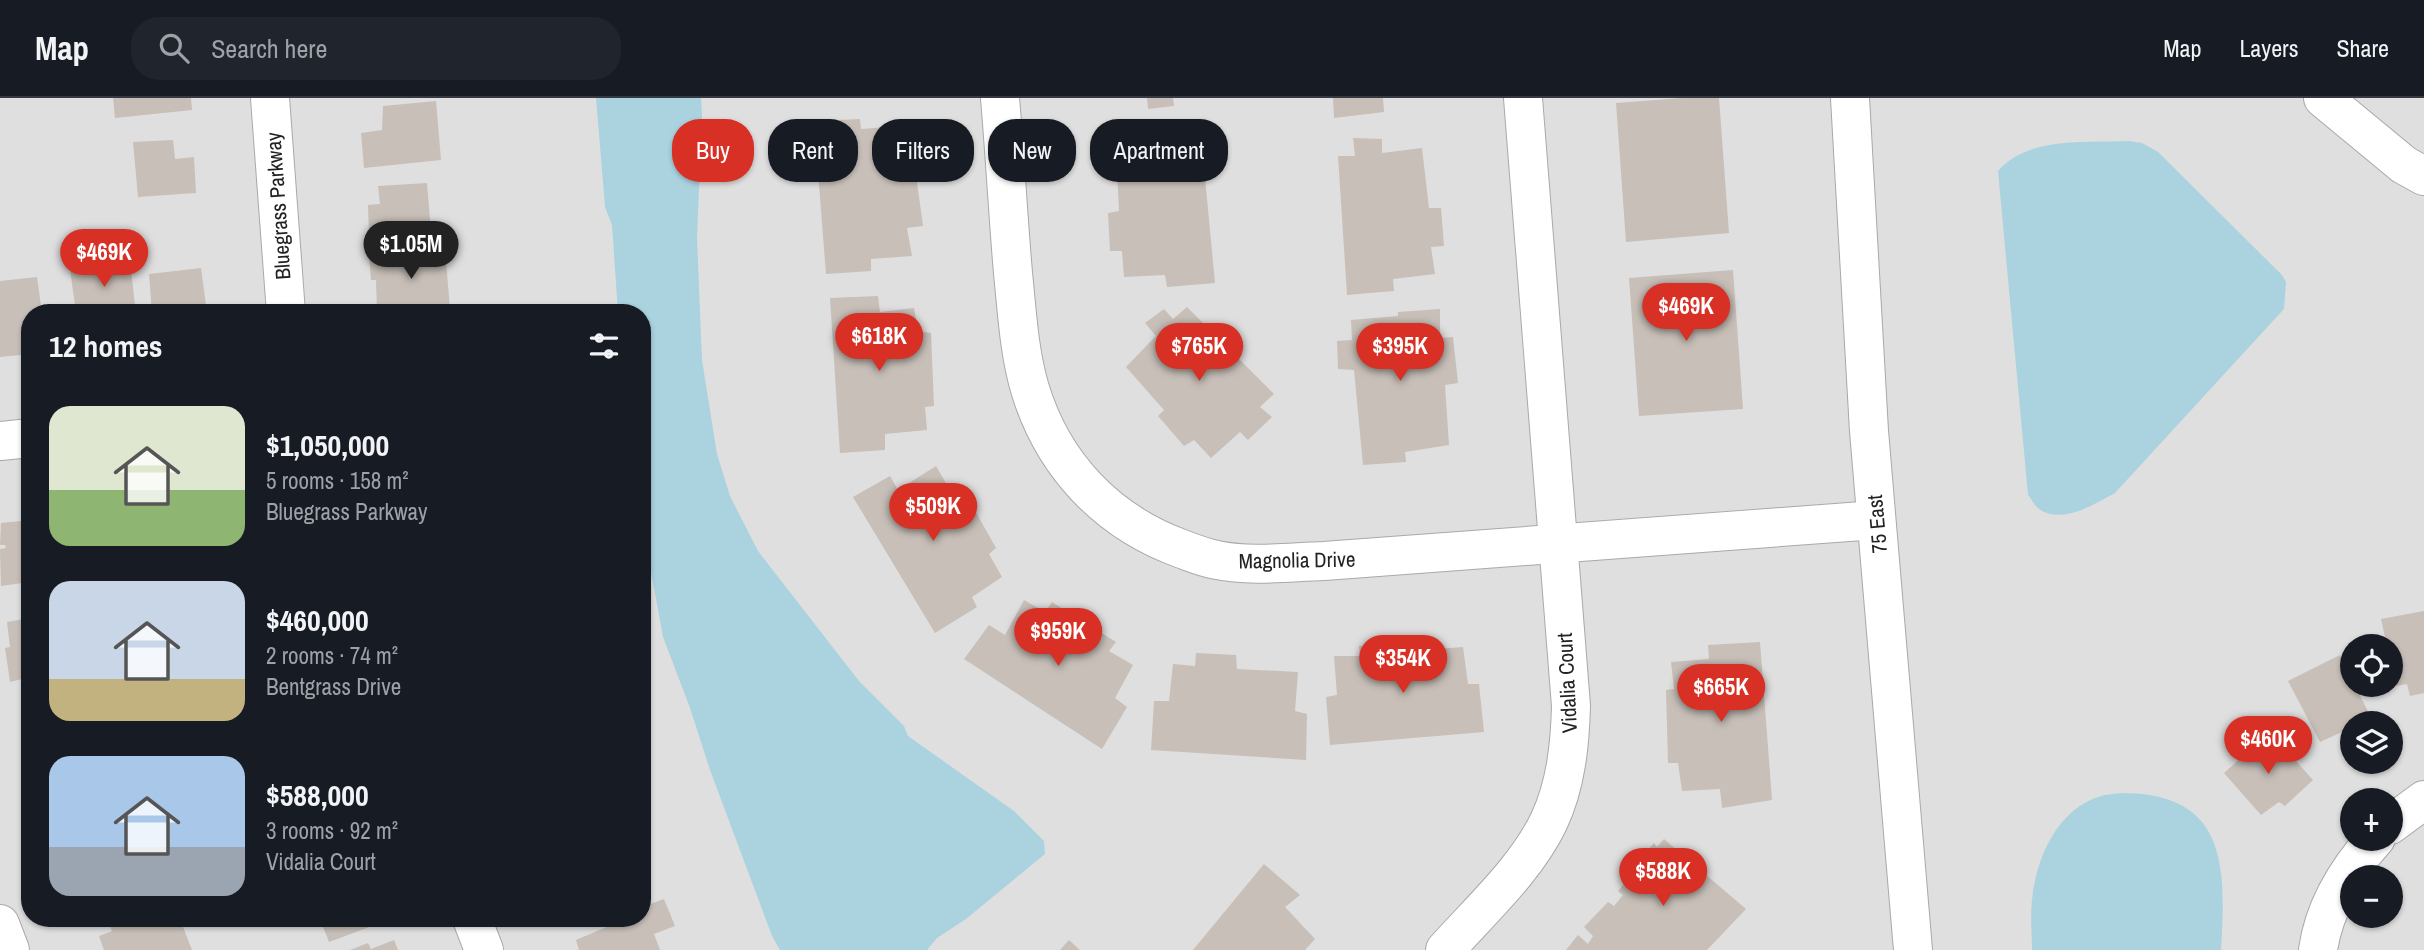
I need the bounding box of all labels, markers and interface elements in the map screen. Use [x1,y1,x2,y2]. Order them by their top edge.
search box [131,17,621,80]
text: Map [35,26,89,70]
icon: search [155,29,193,67]
text: Search here [211,31,327,66]
text: Map [2163,32,2201,64]
text: Layers [2239,32,2298,64]
text: Share [2336,32,2389,64]
chip: Buy [672,119,754,182]
chip: Rent [768,119,858,182]
chip: Filters [872,119,974,182]
chip: New [988,119,1076,182]
chip: Apartment [1090,119,1228,182]
street label: Bluegrass Parkway [258,131,298,281]
pin: $1.05M [354,222,468,281]
text: $1.05M [380,228,442,259]
pin: $469K [55,230,153,289]
text: $469K [76,236,132,267]
pin: $469K [1637,284,1735,343]
text: $469K [1658,290,1714,321]
pin: $618K [830,314,928,373]
text: $618K [851,320,907,351]
pin: $765K [1150,324,1248,383]
pin: $395K [1351,324,1449,383]
text: 12 homes [49,326,163,366]
icon: filters [585,327,623,365]
text: $765K [1171,330,1227,361]
text: $395K [1372,330,1428,361]
text: $1,050,000 [266,425,389,465]
icon: home [105,434,189,518]
text: 5 rooms · 158 m² [266,465,409,496]
pin: $509K [884,484,982,543]
text: $509K [905,490,961,521]
street label: 75 East [1860,493,1894,554]
text: Bluegrass Parkway [266,496,427,527]
street label: Magnolia Drive [1238,544,1356,576]
text: $460,000 [266,600,369,640]
pin: $959K [1009,608,1107,668]
icon: home [105,609,189,693]
text: $959K [1030,615,1086,646]
street label: Vidalia Court [1550,632,1584,734]
map controls [2340,634,2403,928]
button: locate [2340,634,2403,697]
pin: $354K [1354,636,1452,695]
text: 2 rooms · 74 m² [266,640,398,671]
text: $354K [1375,642,1431,673]
pin: $665K [1672,664,1770,724]
text: Bentgrass Drive [266,671,401,702]
text: $665K [1693,671,1749,702]
button: layers [2340,711,2403,774]
pin: $460K [2219,716,2317,776]
text: $460K [2240,723,2296,754]
text: $588,000 [266,775,369,815]
icon: home [105,784,189,868]
button: + [2340,788,2403,851]
text: 3 rooms · 92 m² [266,815,398,846]
text: Vidalia Court [266,846,376,877]
pin: $588K [1614,848,1712,908]
text: $588K [1635,855,1691,886]
button: − [2340,865,2403,928]

